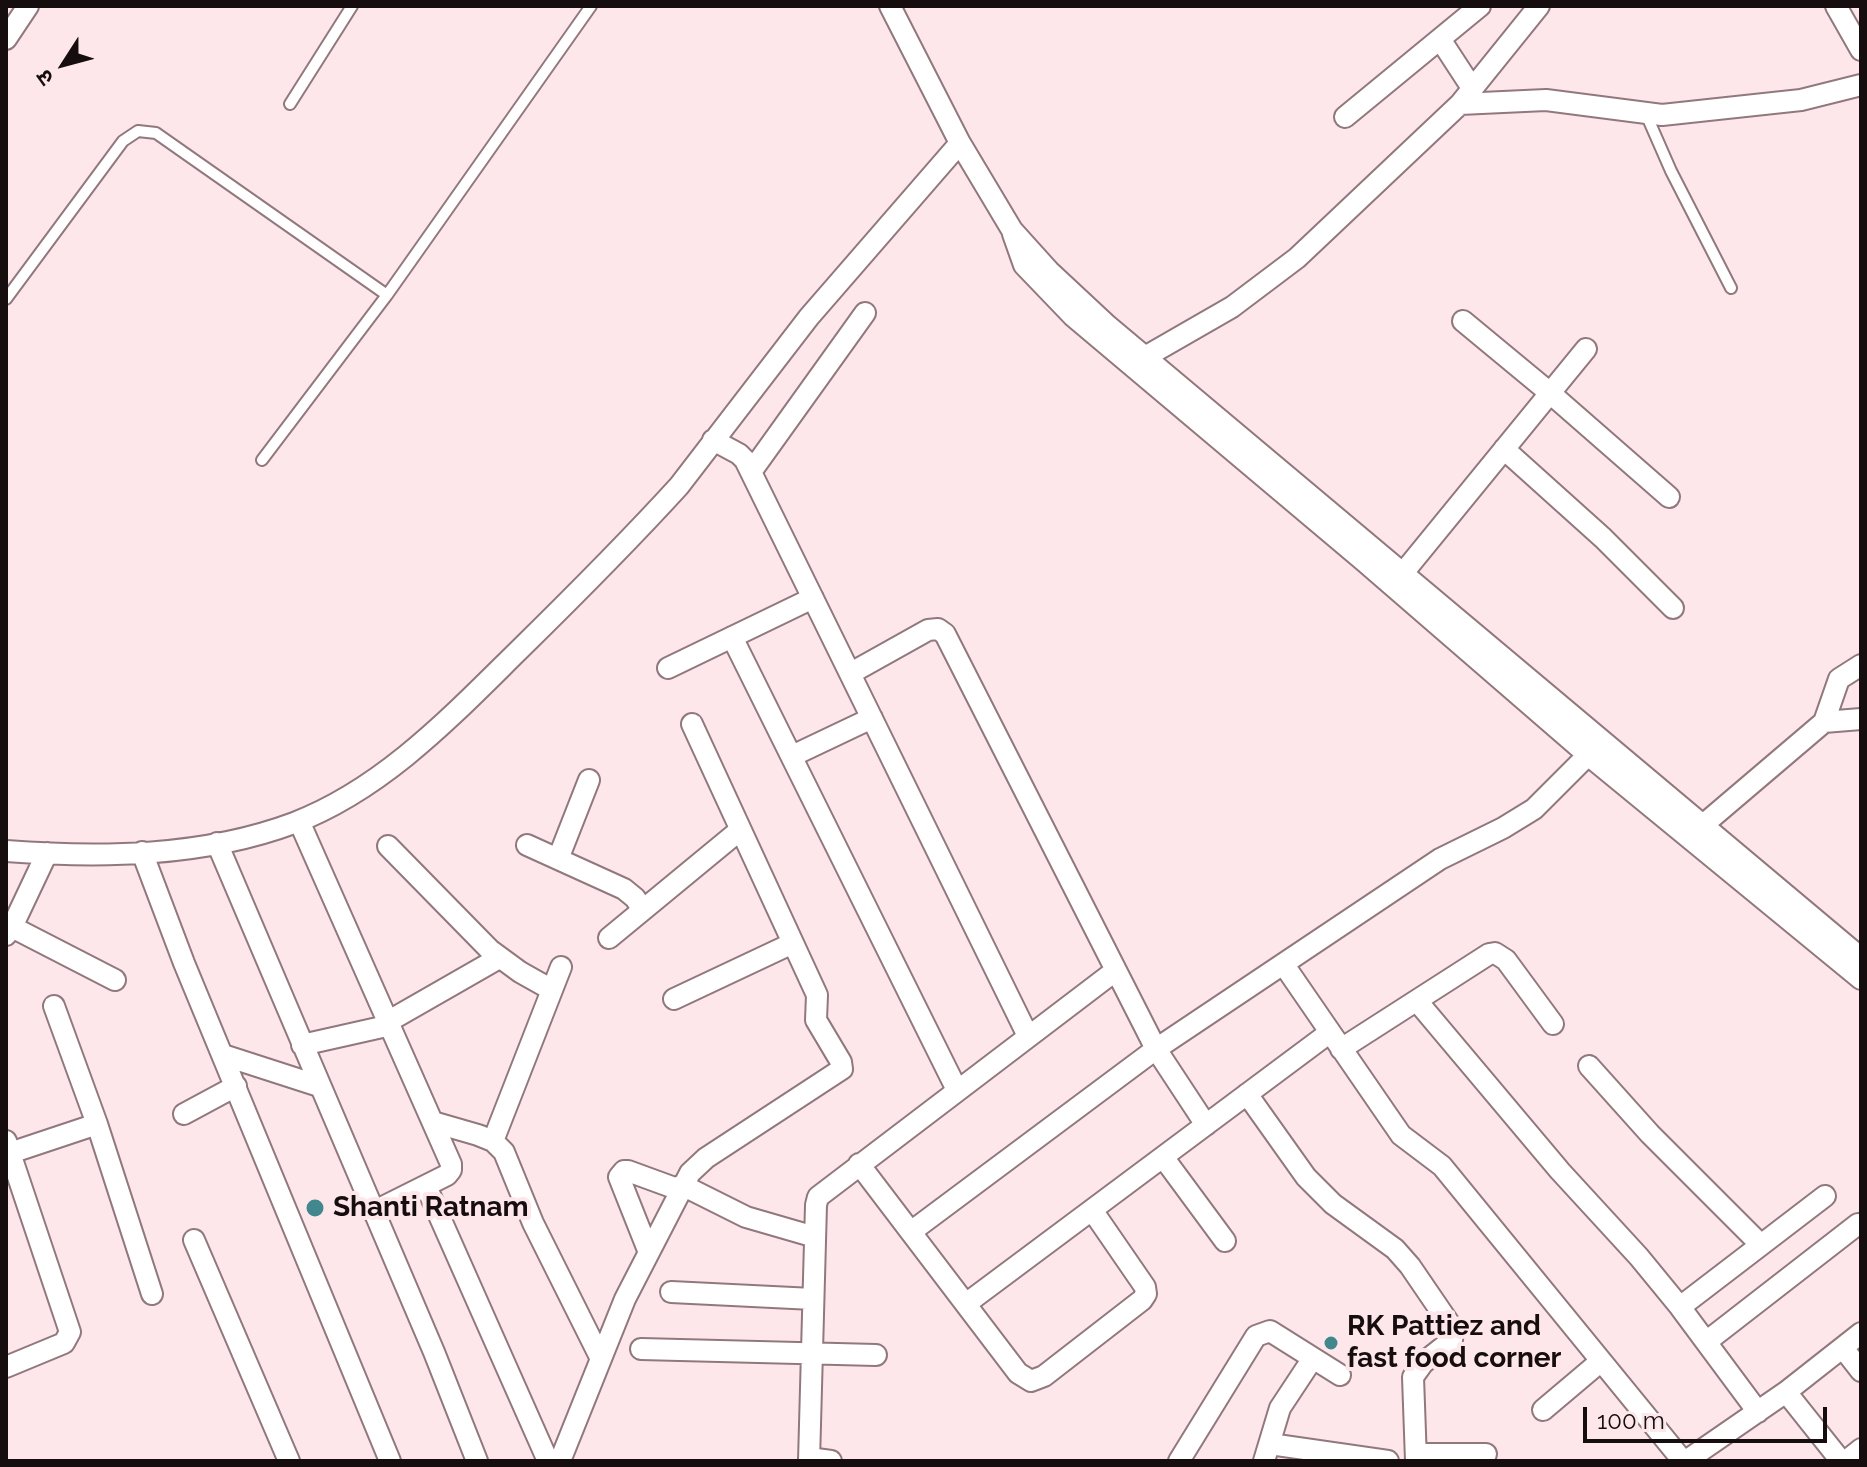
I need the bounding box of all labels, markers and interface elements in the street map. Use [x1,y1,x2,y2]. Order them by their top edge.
north arrow [24,24,104,104]
text: उ [30,65,59,91]
place label: Shanti Ratnam [333,1191,529,1225]
marker: Shanti Ratnam [304,1197,326,1219]
place label: RK Pattiez and fast food corner [1347,1310,1561,1376]
marker: RK Pattiez and fast food corner [1322,1334,1340,1352]
scale bar [1587,1391,1831,1441]
text: 100 m [1597,1406,1665,1435]

